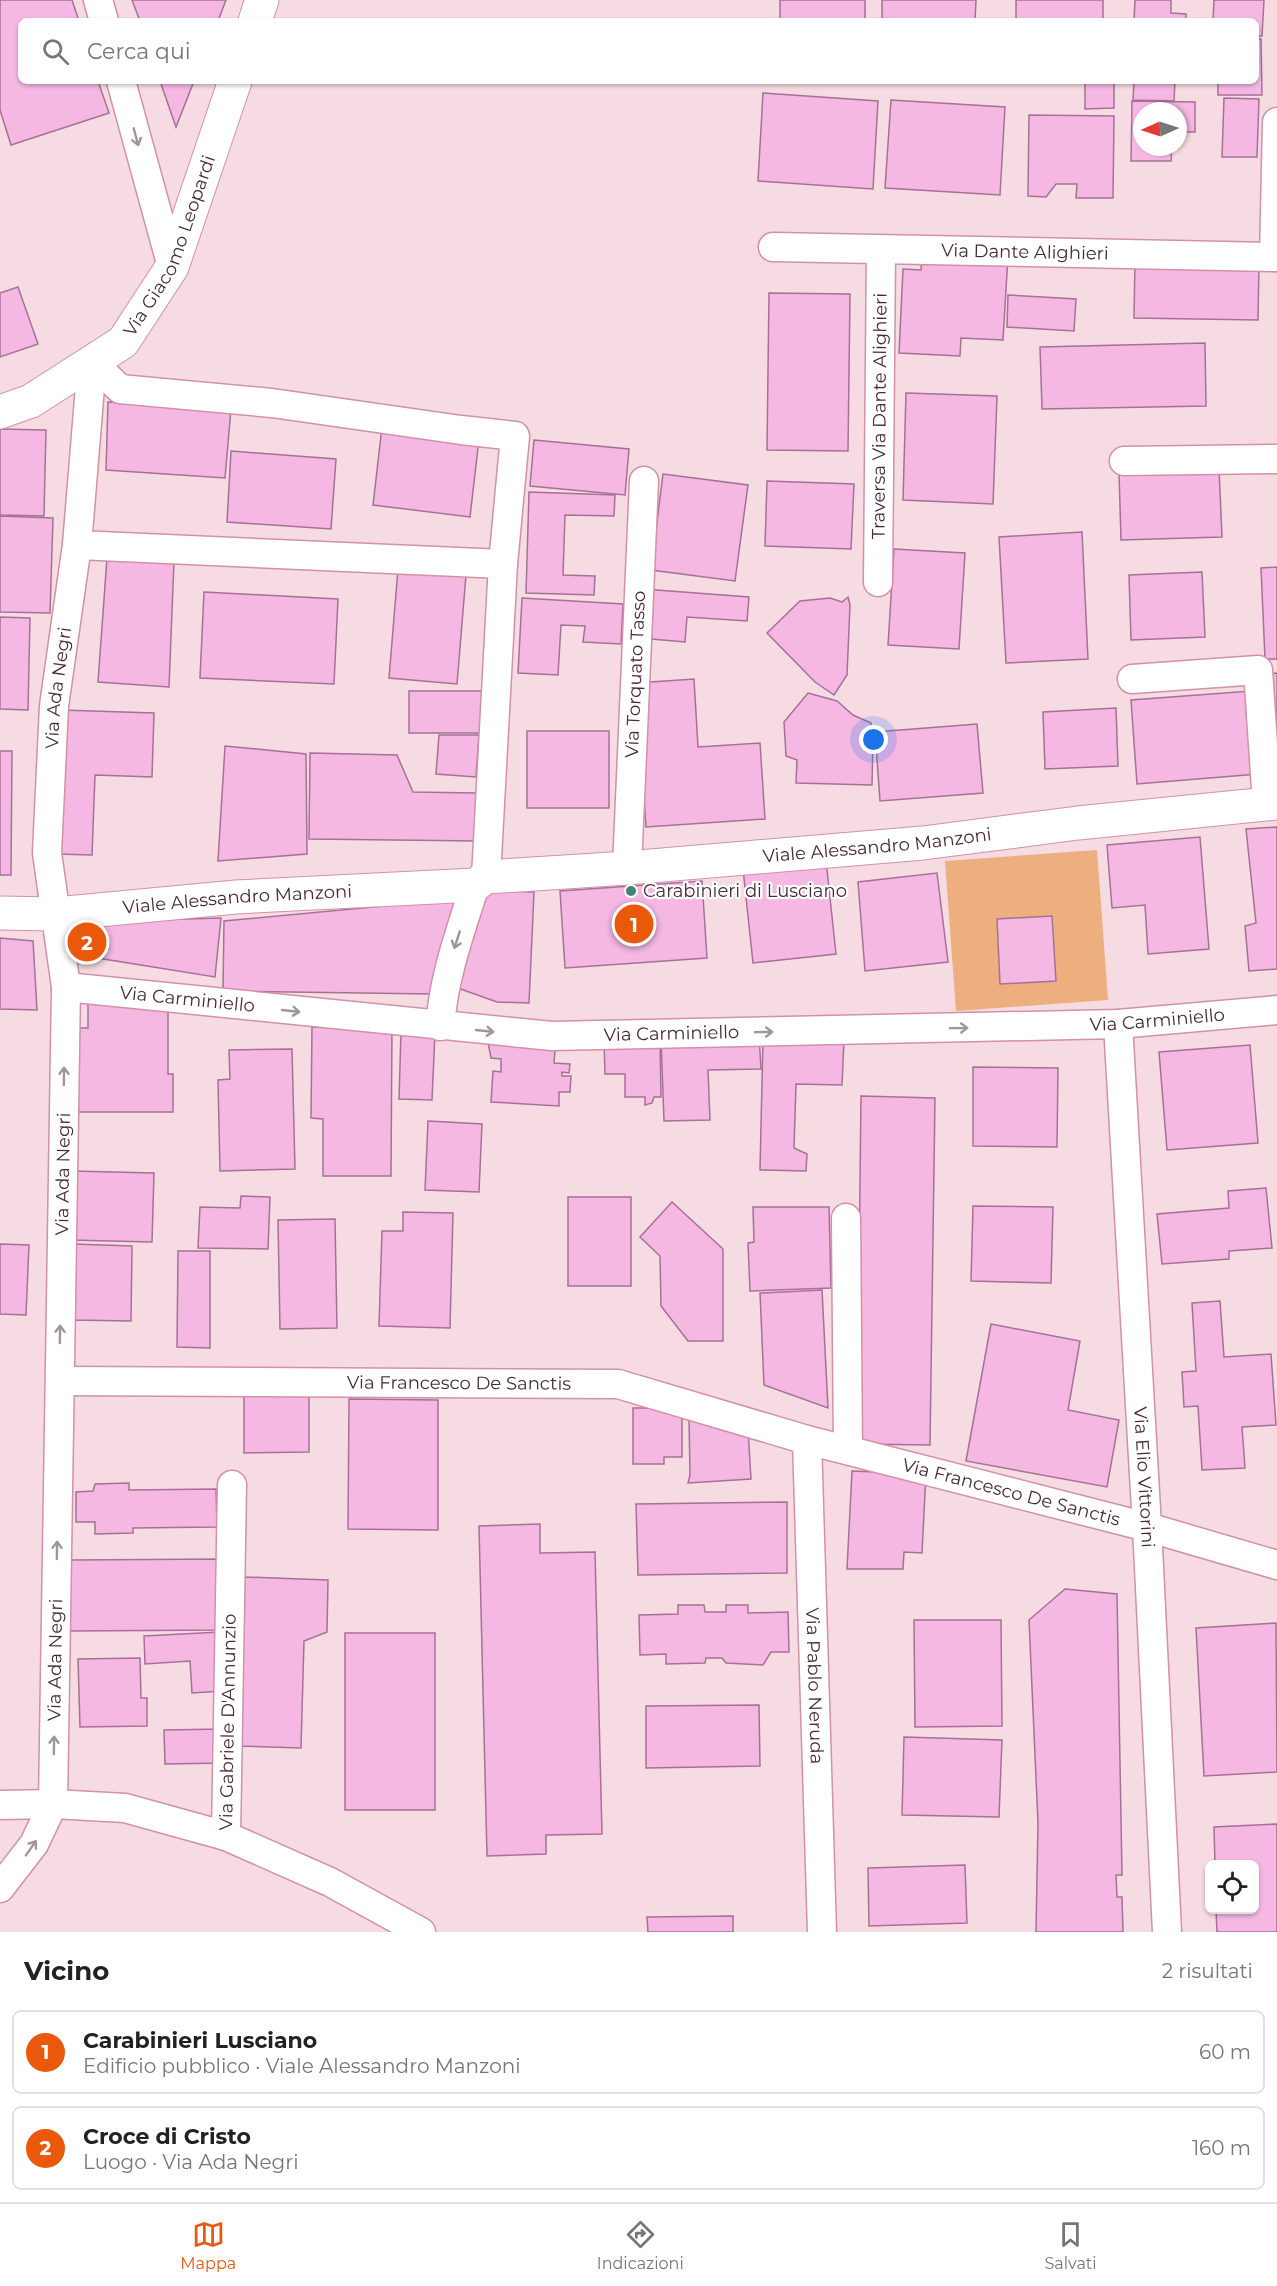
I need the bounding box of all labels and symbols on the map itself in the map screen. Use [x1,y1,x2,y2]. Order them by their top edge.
north arrow [1133,102,1187,156]
one-way arrow [131,128,142,147]
street label: Via Giacomo Leopardi [119,153,220,341]
street label: Via Dante Alighieri [941,239,1109,265]
street label: Traversa Via Dante Alighieri [867,293,892,539]
street label: Via Torquato Tasso [621,590,650,758]
street label: Via Ada Negri [41,625,76,749]
your location [859,725,888,754]
street label: Viale Alessandro Manzoni [762,823,993,868]
street label: Viale Alessandro Manzoni [122,880,352,919]
place label: Carabinieri di Lusciano [643,880,847,902]
marker: Carabinieri di Lusciano [624,884,638,898]
pin: 1 [614,902,654,946]
pin: 2 [68,920,106,964]
one-way arrow [451,930,462,949]
street label: Via Carminiello [119,981,256,1017]
street label: Via Carminiello [1089,1004,1226,1036]
one-way arrow [281,1005,300,1016]
street label: Via Carminiello [603,1021,740,1046]
one-way arrow [948,1022,968,1033]
one-way arrow [475,1026,494,1037]
one-way arrow [753,1026,773,1038]
one-way arrow [58,1067,70,1087]
street label: Via Ada Negri [51,1112,75,1235]
one-way arrow [54,1325,66,1345]
street label: Via Francesco De Sanctis [347,1372,571,1395]
street label: Via Elio Vittorini [1129,1406,1159,1548]
street label: Via Francesco De Sanctis [900,1454,1123,1531]
one-way arrow [51,1541,63,1561]
street label: Via Ada Negri [43,1598,67,1721]
street label: Via Pablo Neruda [801,1607,828,1764]
street label: Via Gabriele D'Annunzio [215,1613,241,1831]
one-way arrow [48,1736,60,1756]
one-way arrow [25,1841,37,1857]

